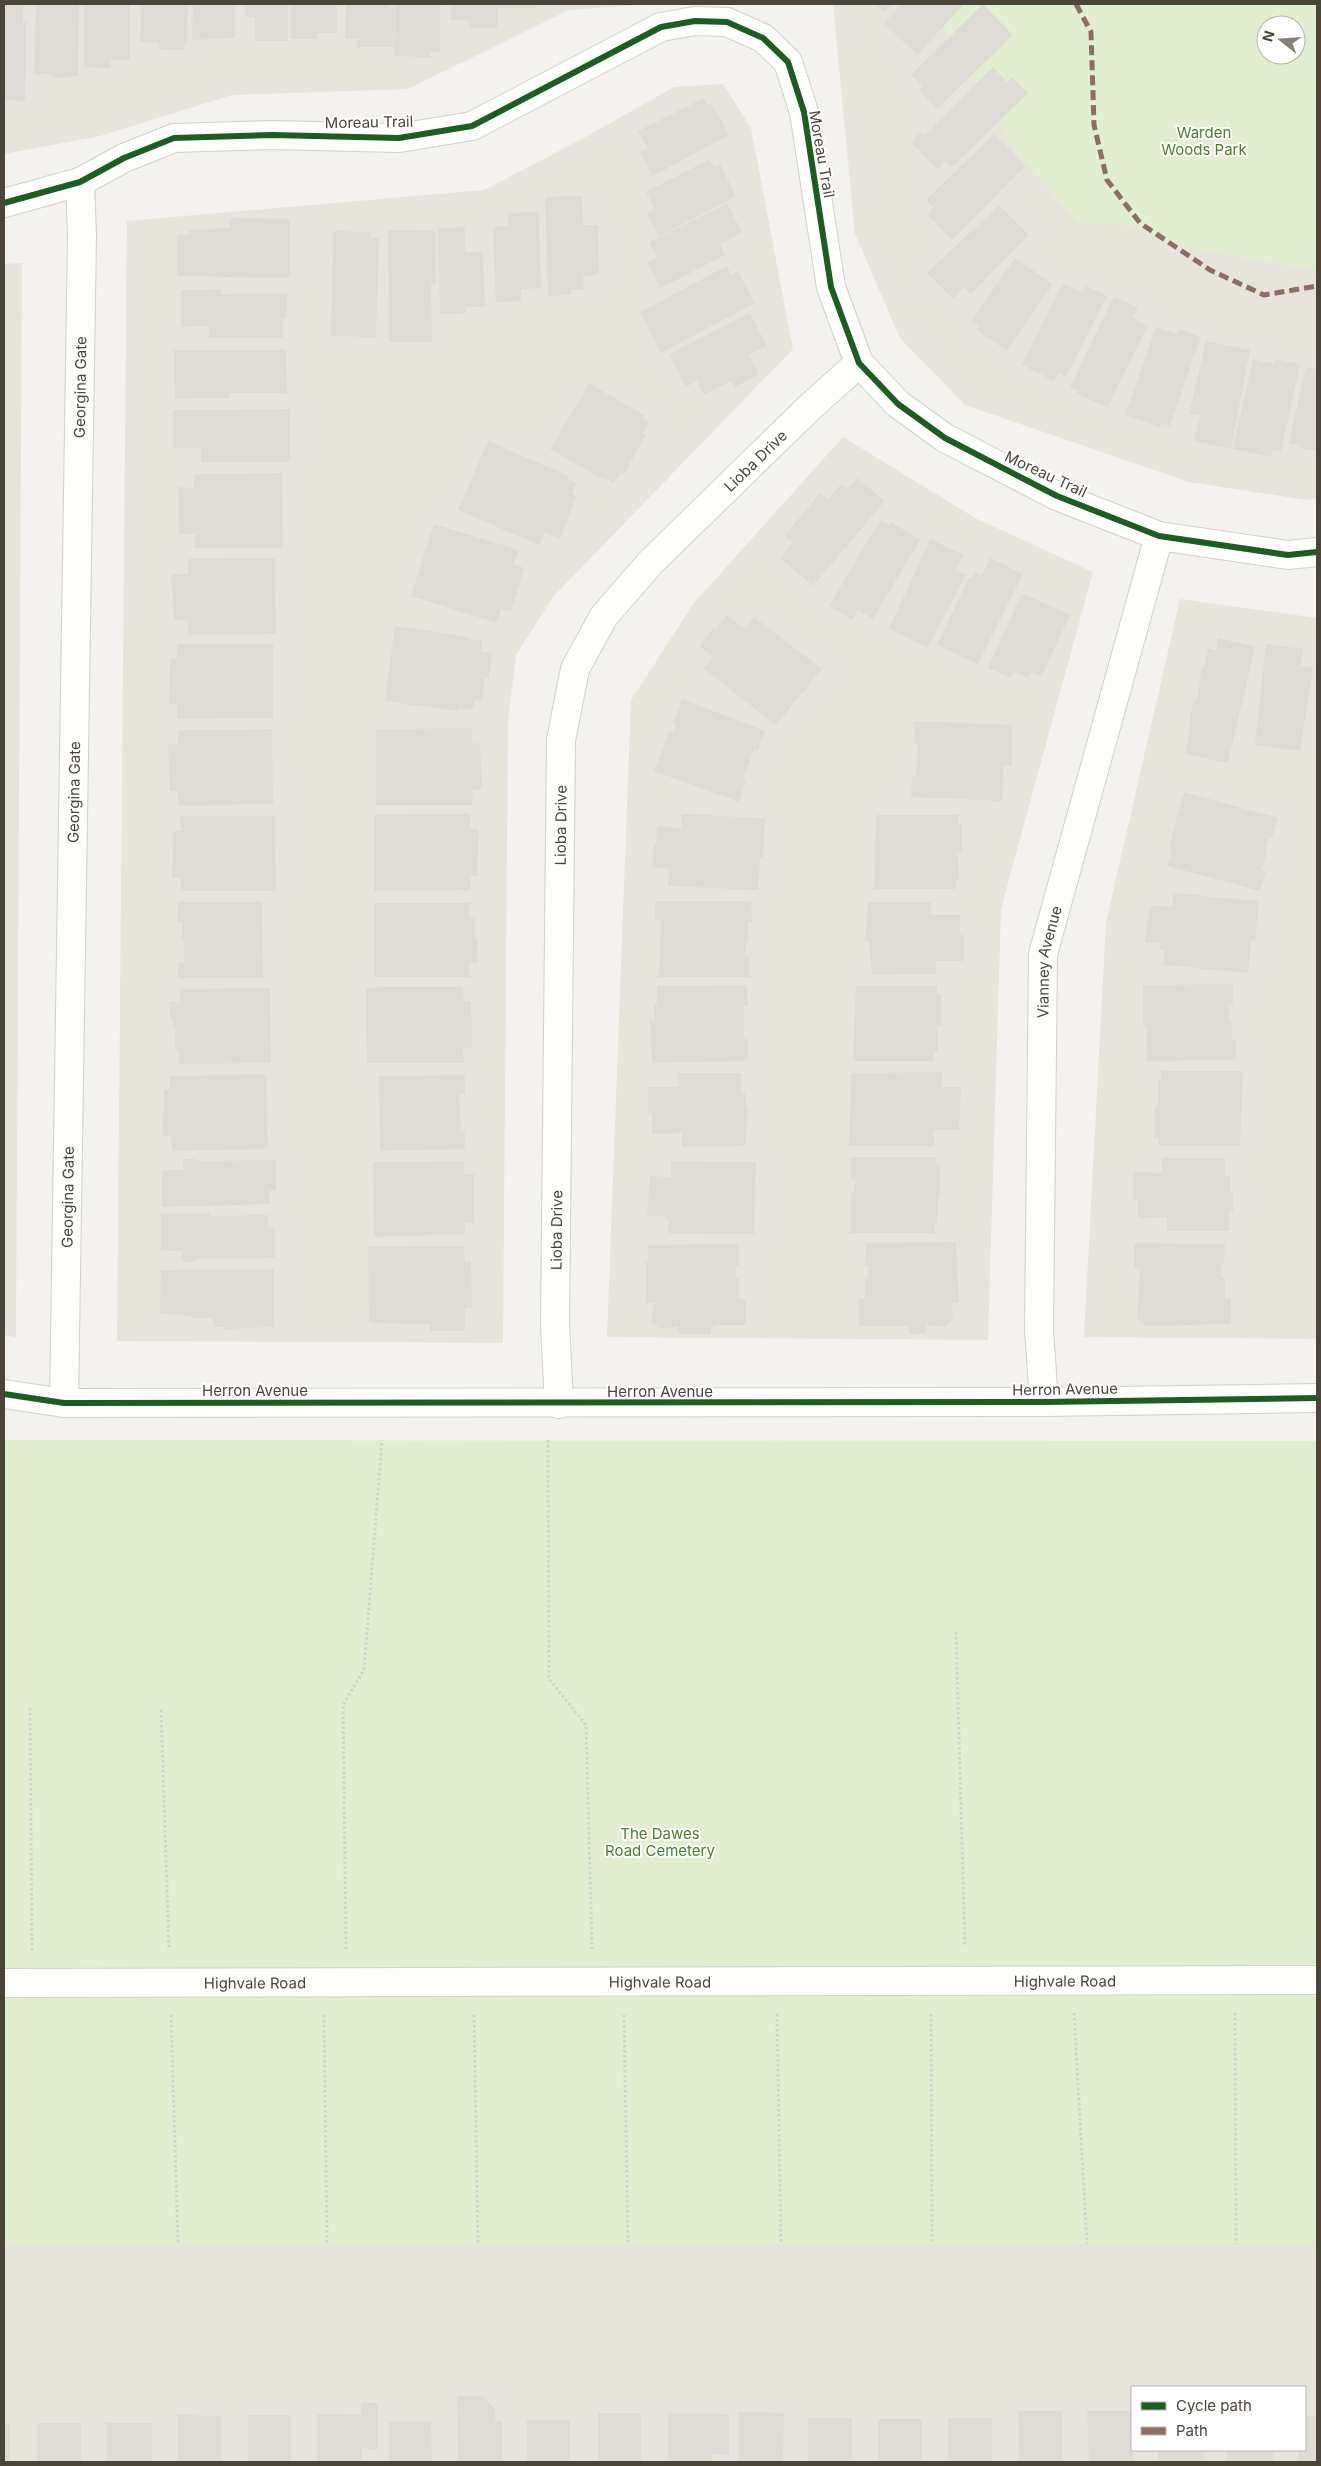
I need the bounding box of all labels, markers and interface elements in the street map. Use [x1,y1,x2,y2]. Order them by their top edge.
north arrow [1256,15,1306,65]
text: N [1258,28,1278,44]
street label: Moreau Trail [805,109,839,199]
street label: Moreau Trail [325,112,413,132]
park label: Warden Woods Park [1161,123,1247,159]
street label: Georgina Gate [69,336,90,438]
street label: Lioba Drive [720,426,791,495]
street label: Moreau Trail [1002,447,1090,501]
street label: Georgina Gate [63,741,84,843]
street label: Lioba Drive [550,785,570,865]
street label: Vianney Avenue [1033,903,1065,1018]
street label: Georgina Gate [57,1146,77,1248]
street label: Lioba Drive [546,1190,566,1270]
street label: Herron Avenue [1012,1379,1118,1399]
street label: Herron Avenue [202,1381,308,1400]
street label: Herron Avenue [607,1382,713,1401]
park label: The Dawes Road Cemetery [605,1824,715,1860]
street label: Highvale Road [1014,1971,1116,1990]
street label: Highvale Road [609,1972,711,1991]
street label: Highvale Road [204,1973,306,1992]
legend [1131,2386,1306,2451]
text: Cycle path [1176,2396,1252,2415]
text: Path [1176,2421,1208,2440]

